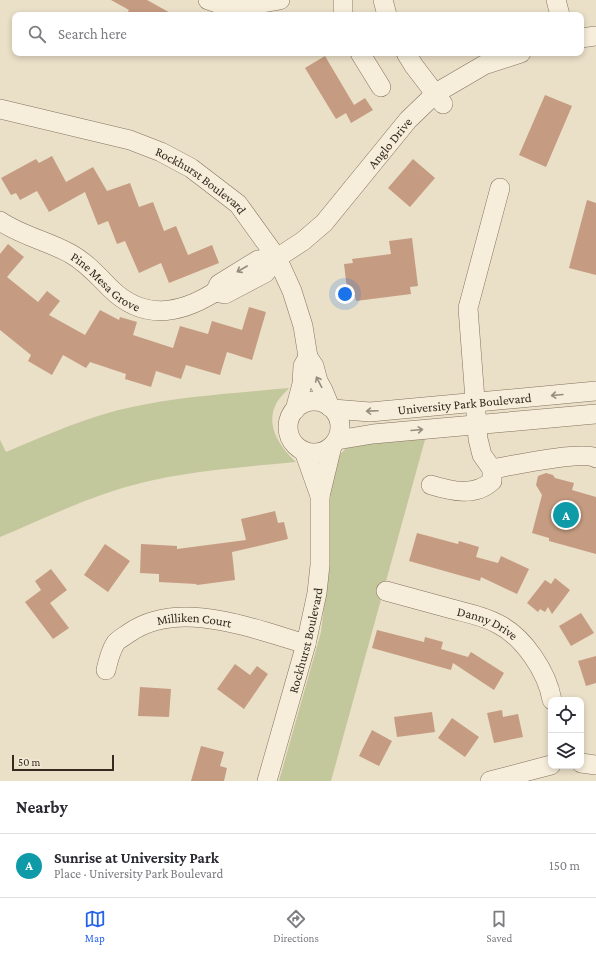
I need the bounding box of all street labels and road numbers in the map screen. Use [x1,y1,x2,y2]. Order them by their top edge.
street label: Anglo Drive [364,114,415,171]
street label: Rockhurst Boulevard [154,143,250,217]
street label: Pine Mesa Grove [69,249,143,314]
street label: University Park Boulevard [397,390,532,417]
street label: Rockhurst Boulevard [285,587,325,695]
street label: Danny Drive [456,603,522,643]
street label: Milliken Court [155,609,234,630]

